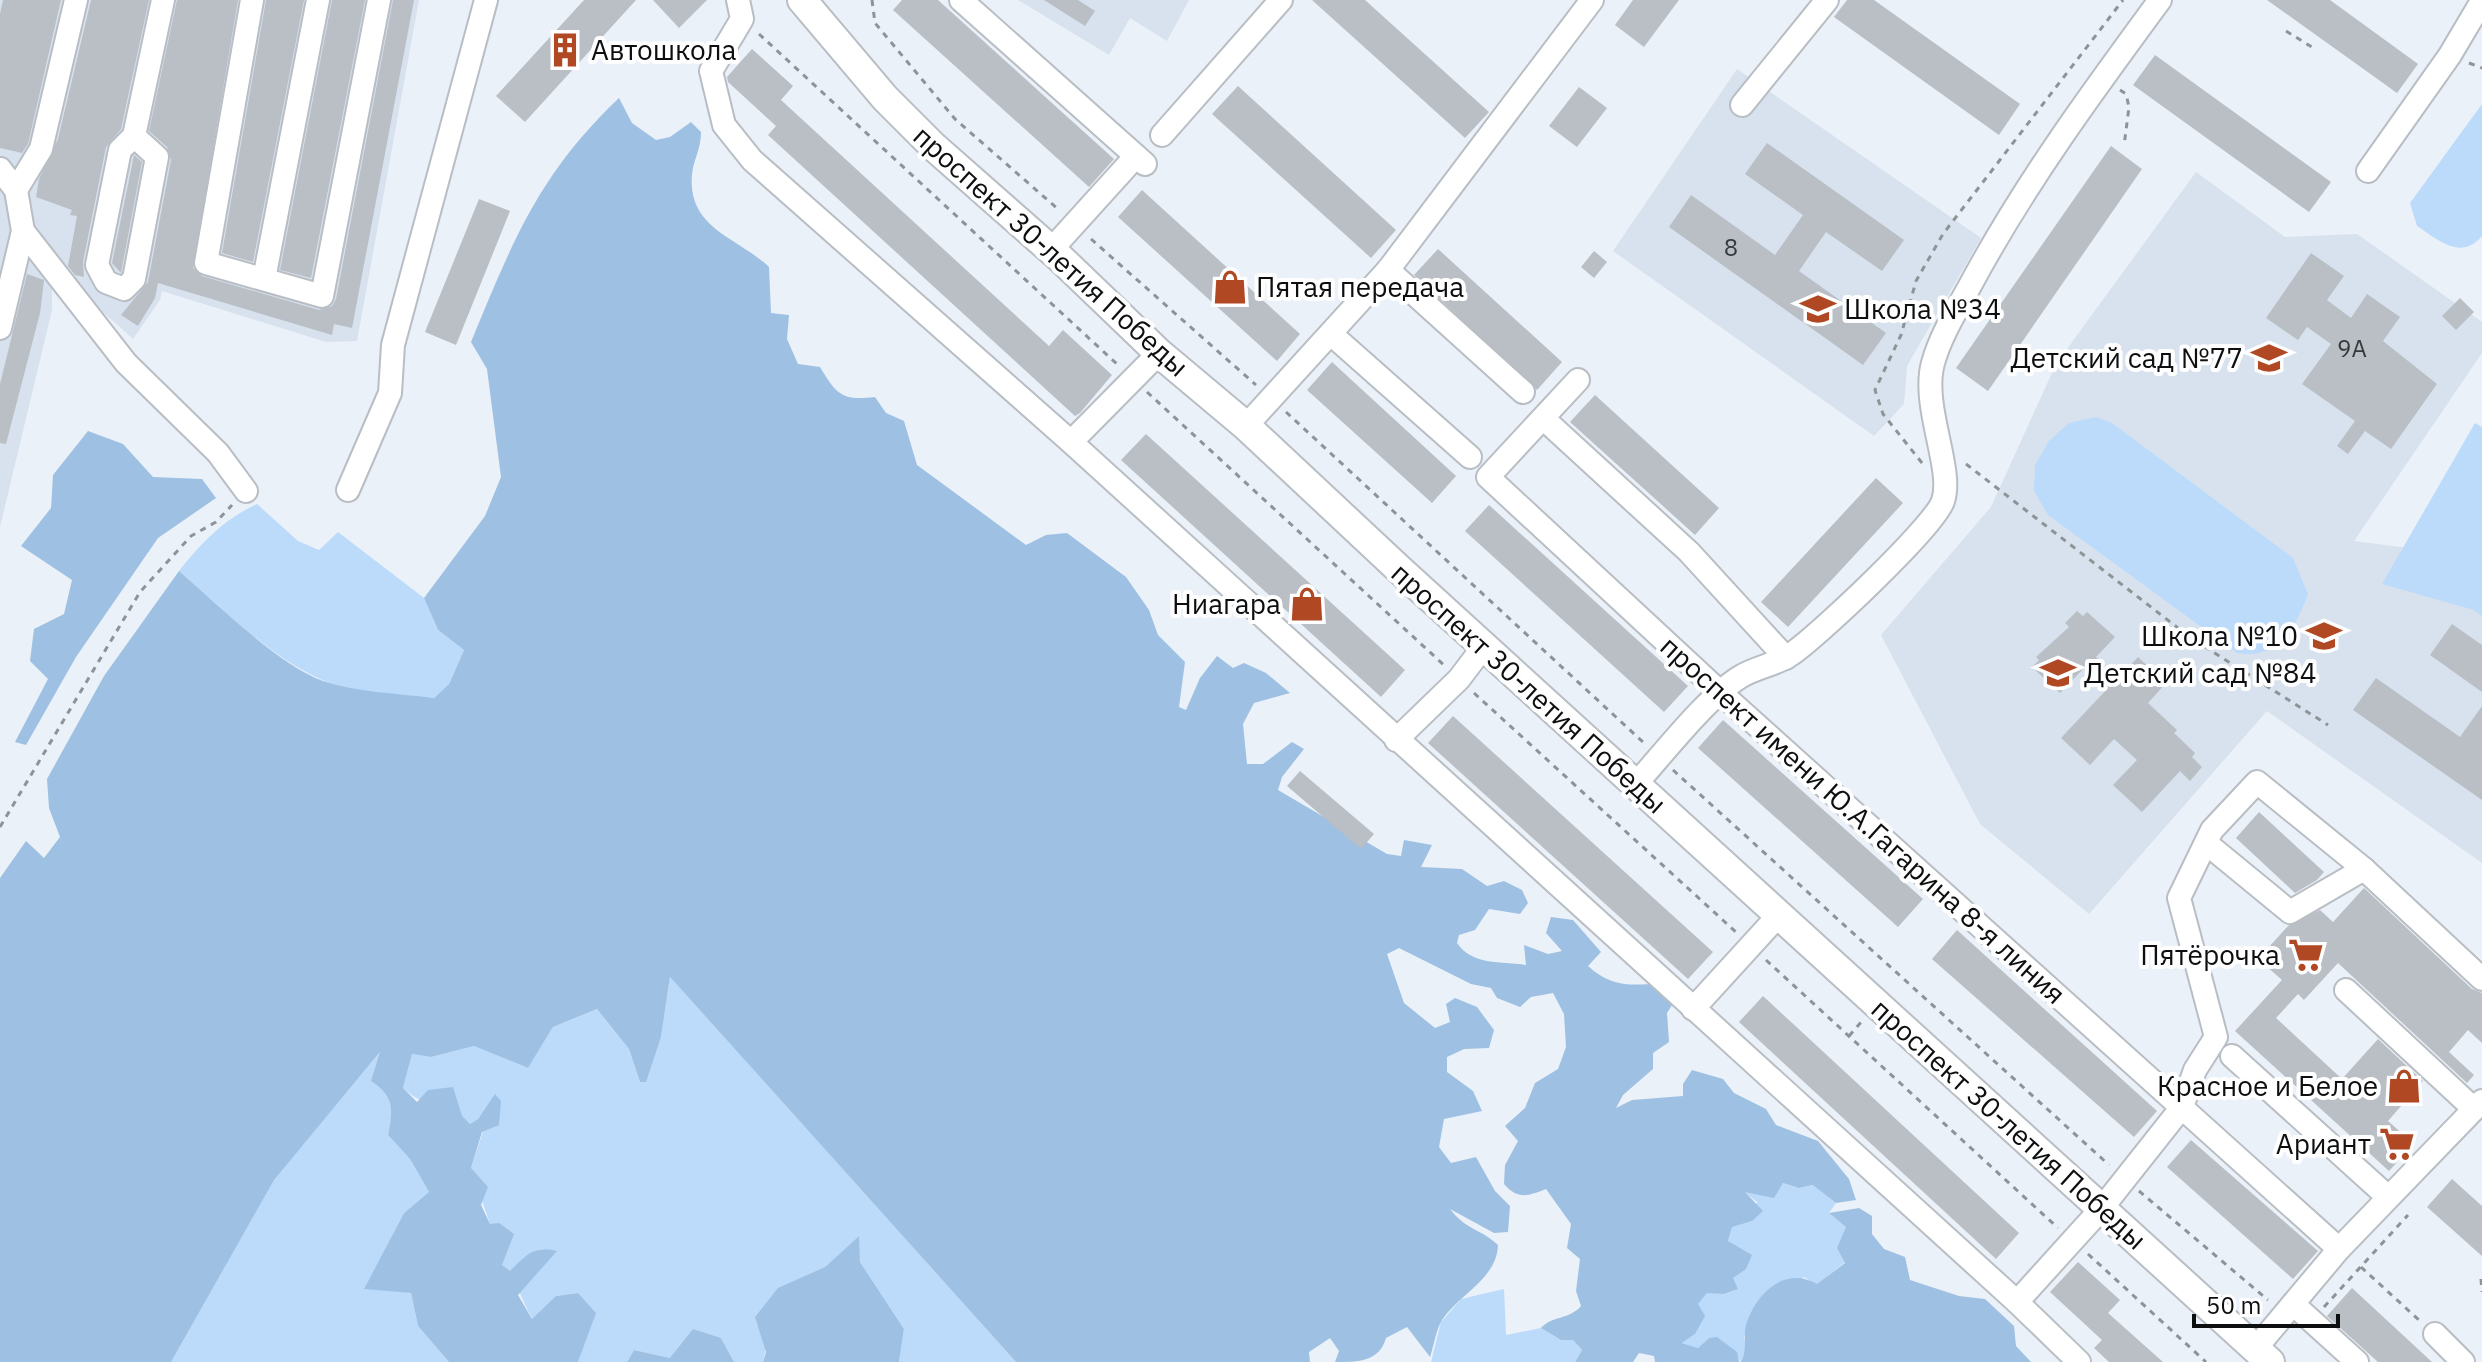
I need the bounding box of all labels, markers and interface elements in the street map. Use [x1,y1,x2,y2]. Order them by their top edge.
building icon: Автошкола [546,31,584,69]
place label: Автошкола [591,31,736,68]
street label: проспект 30-летия Победы [906,117,1197,384]
house number: 8 [1724,231,1738,263]
shop icon: Пятая передача [1211,268,1249,306]
place label: Пятая передача [1256,268,1464,305]
school or university icon: Школа №34 [1799,290,1837,328]
place label: Школа №34 [1844,290,2001,327]
house number: 9А [2337,332,2367,364]
place label: Детский сад №77 [2011,339,2243,376]
school or university icon: Детский сад №77 [2250,339,2288,377]
street label: проспект 30-летия Победы [1384,554,1675,821]
place label: Ниагара [1172,585,1281,622]
shop icon: Ниагара [1288,585,1326,623]
place label: Школа №10 [2141,617,2298,654]
school or university icon: Школа №10 [2305,617,2343,655]
street label: проспект имени Ю.А.Гагарина 8-я линия [1653,627,2074,1012]
school or university icon: Детский сад №84 [2039,654,2077,692]
place label: Детский сад №84 [2084,654,2316,691]
place label: Пятёрочка [2140,936,2280,973]
supermarket icon: Пятёрочка [2287,936,2325,974]
street label: проспект 30-летия Победы [1864,990,2155,1257]
place label: Красное и Белое [2157,1067,2378,1104]
shop icon: Красное и Белое [2385,1067,2423,1105]
place label: Ариант [2276,1125,2371,1162]
supermarket icon: Ариант [2378,1125,2416,1163]
scale bar [2194,1278,2338,1328]
text: 50 m [2206,1289,2261,1321]

